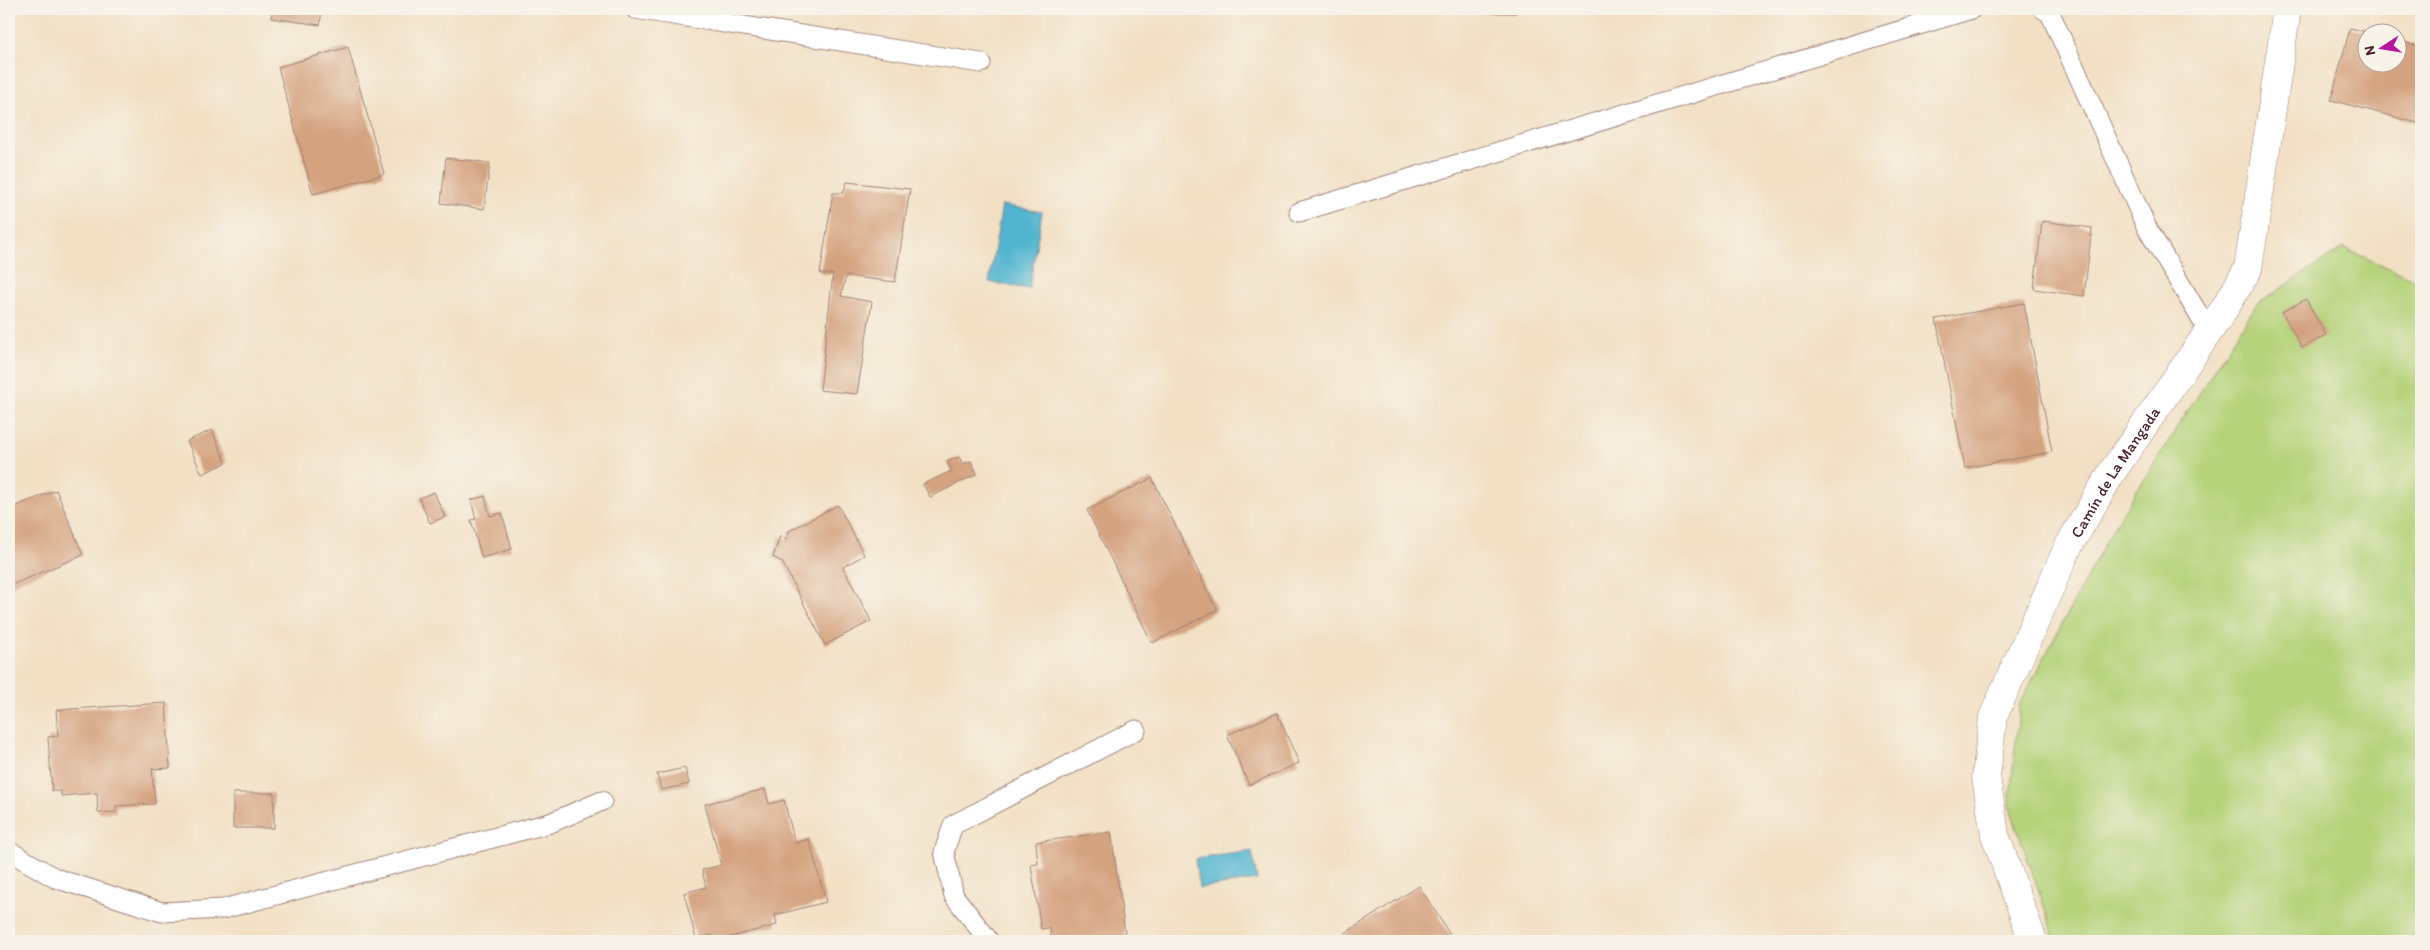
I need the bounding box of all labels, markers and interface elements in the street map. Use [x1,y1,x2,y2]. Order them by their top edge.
north arrow [2358,22,2408,72]
text: N [2360,44,2379,57]
street label: Camín de La Mangada [2066,402,2164,541]

